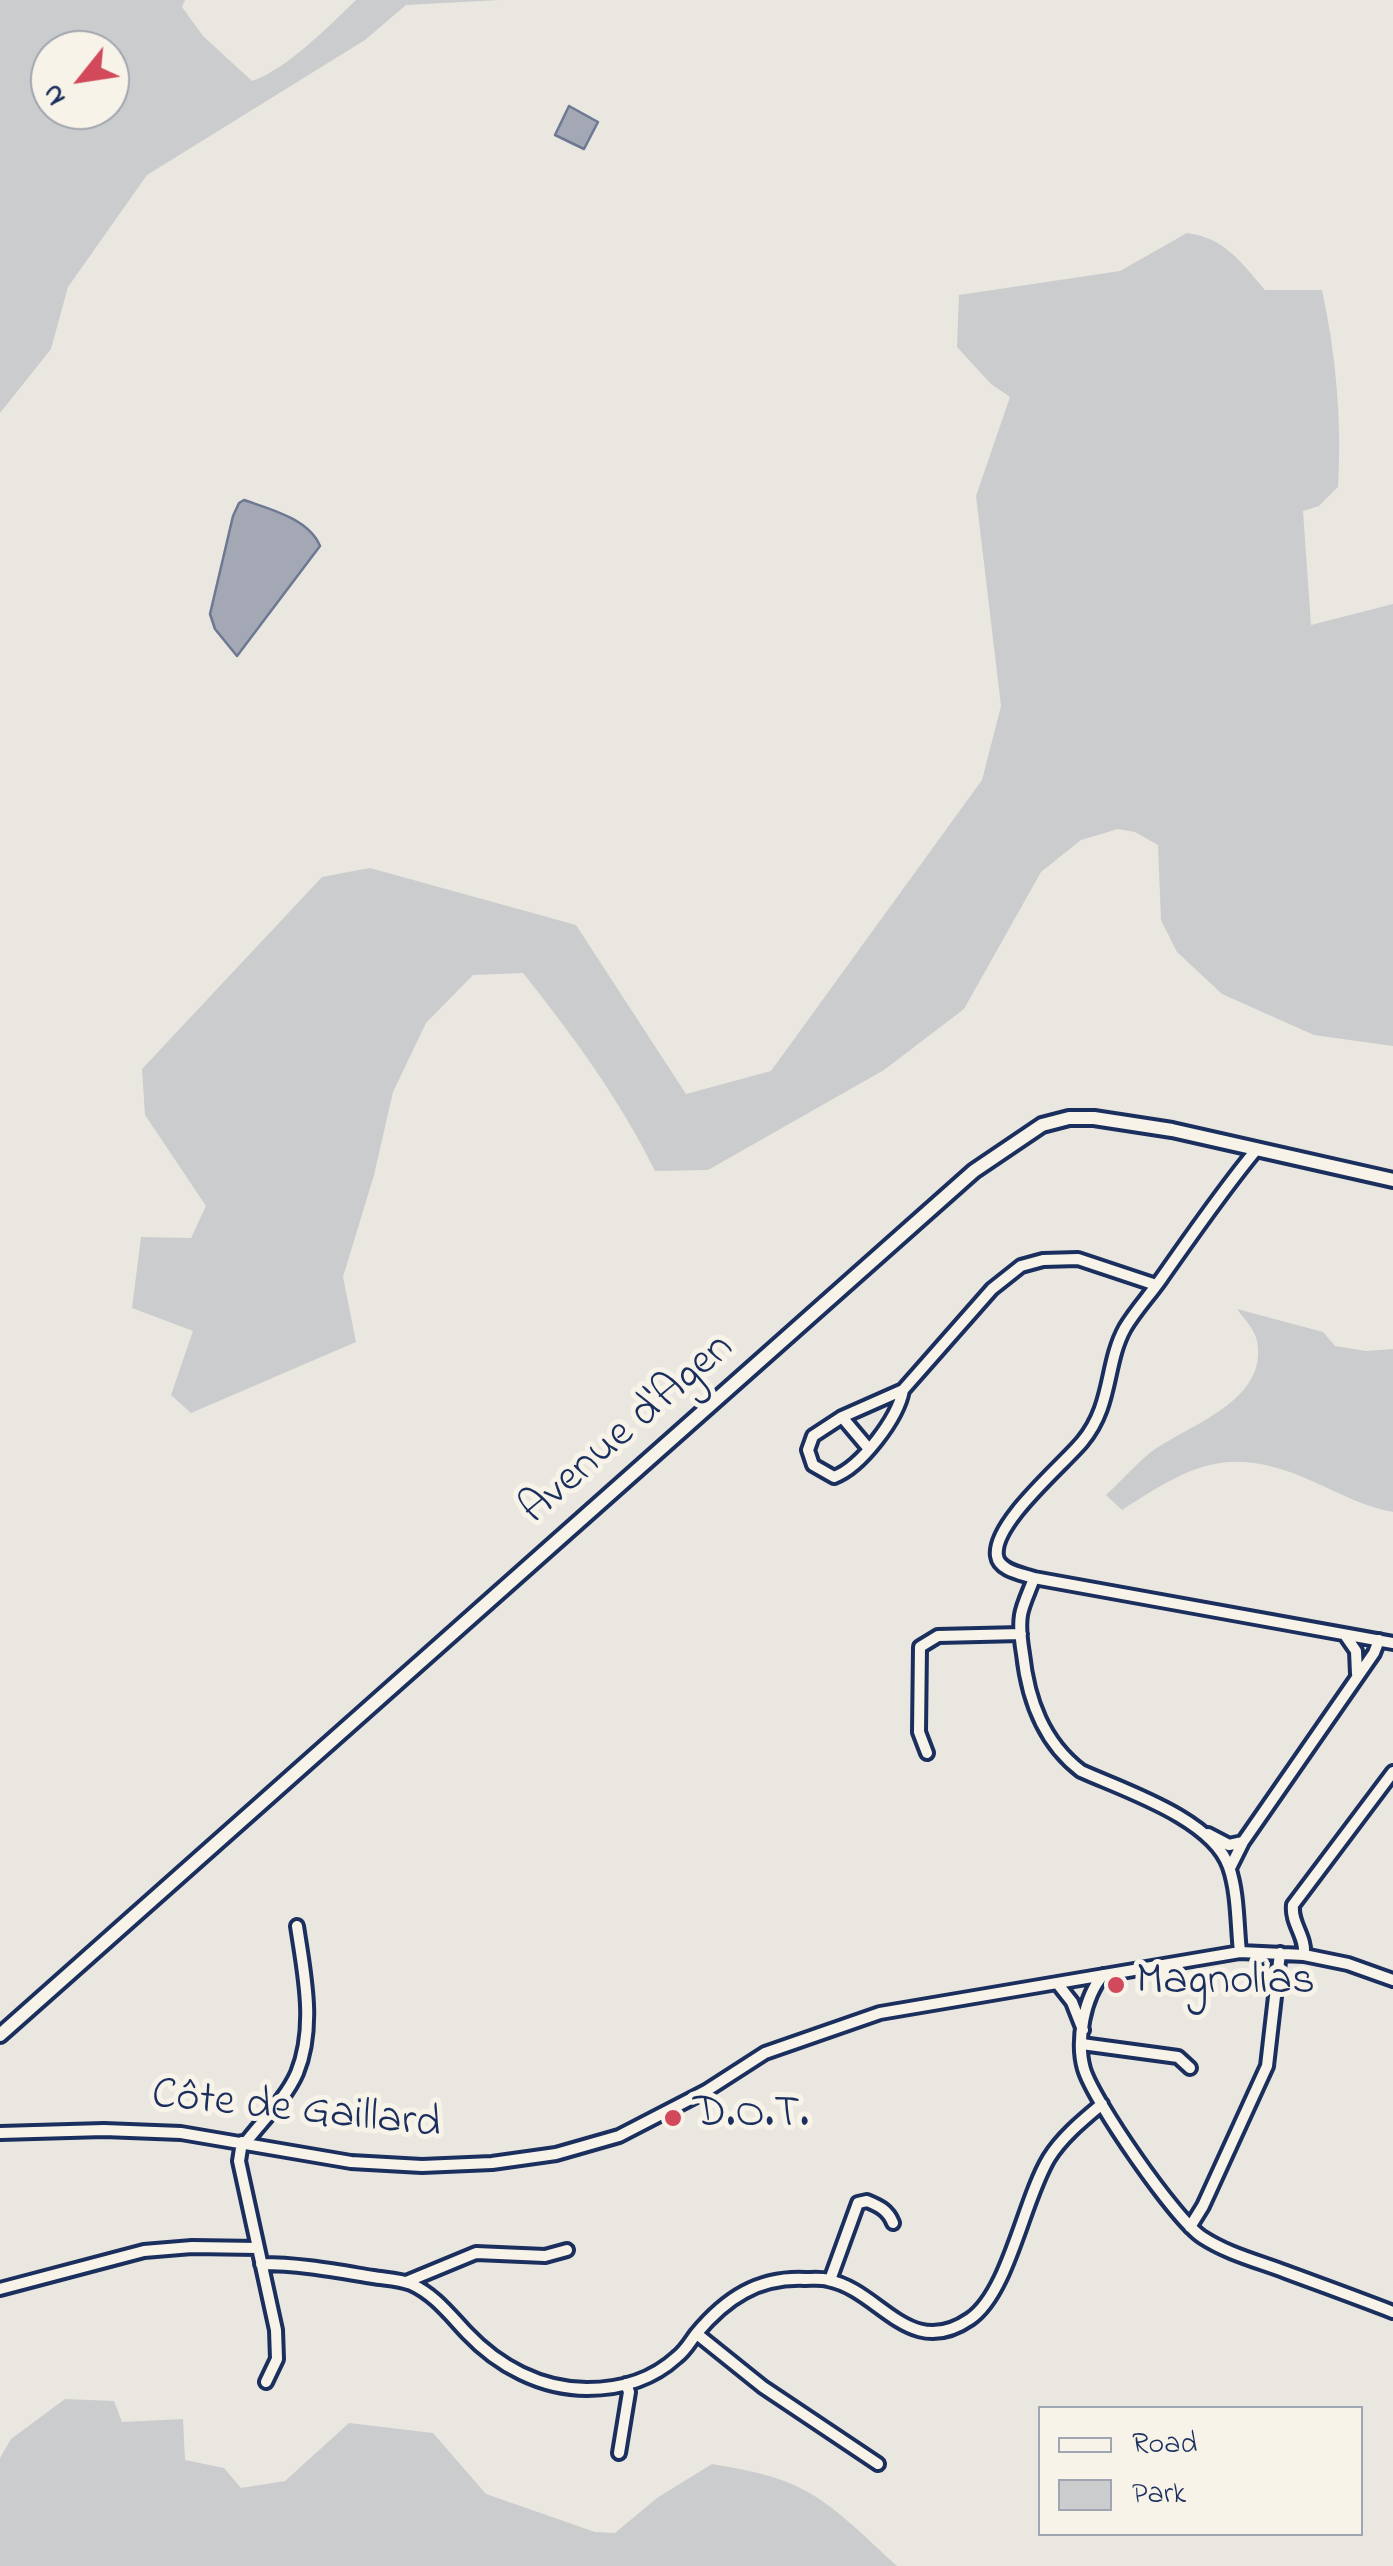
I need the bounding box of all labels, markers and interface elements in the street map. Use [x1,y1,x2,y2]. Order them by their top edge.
north arrow [30,30,130,130]
text: N [33,76,78,113]
street label: Avenue d'Agen [511,1323,747,1539]
place label: Magnolias [1136,1958,1315,2012]
marker: Magnolias [1105,1974,1127,1996]
street label: Côte de Gaillard [149,2071,443,2155]
place label: D.O.T. [693,2091,809,2145]
marker: D.O.T. [662,2107,684,2129]
legend [1038,2406,1363,2536]
text: Road [1132,2423,1197,2467]
text: Park [1132,2473,1186,2517]

